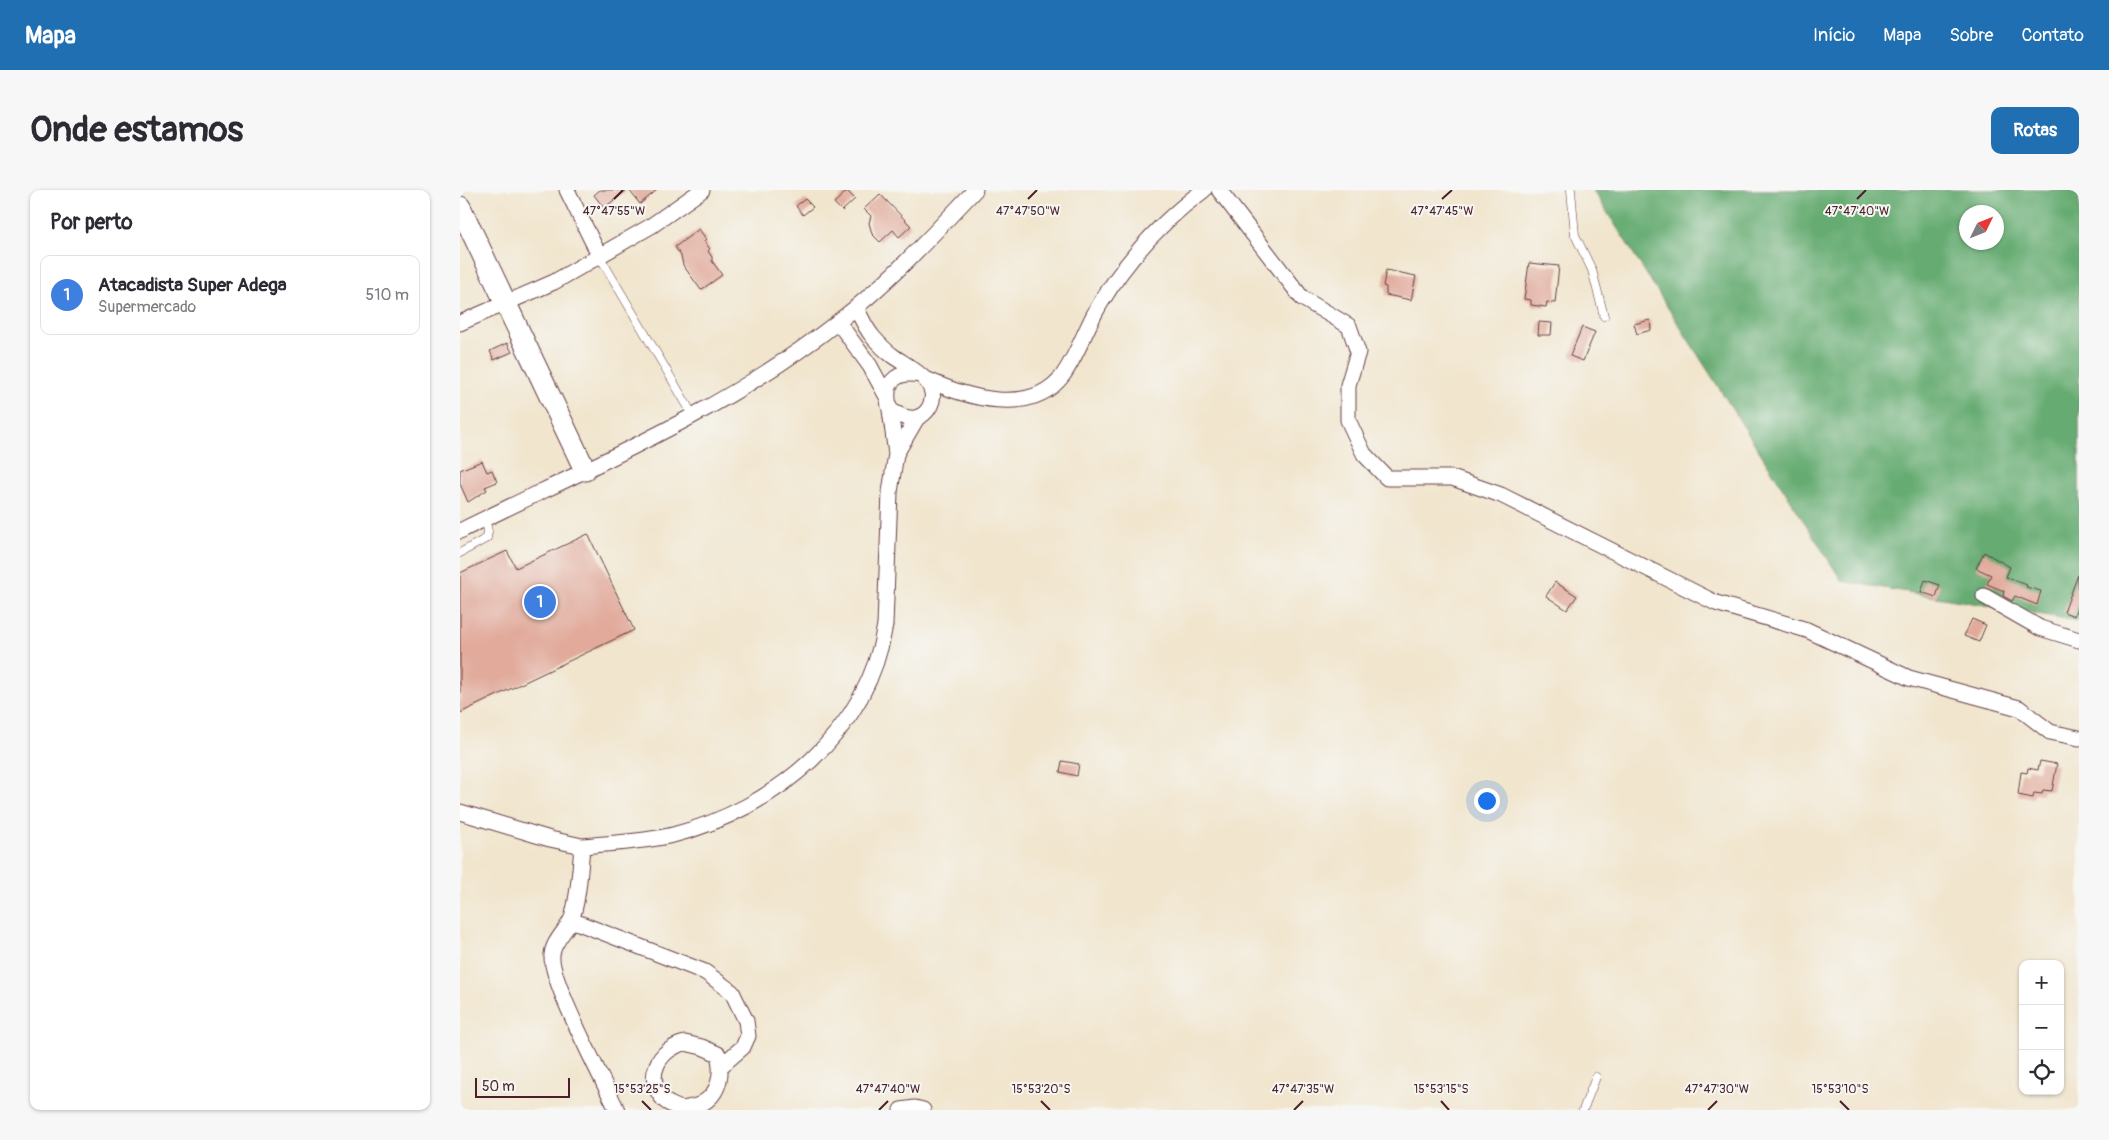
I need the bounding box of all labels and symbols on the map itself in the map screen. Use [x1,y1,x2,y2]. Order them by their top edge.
text: 47°47'55"W [583,204,645,219]
text: 47°47'50"W [996,204,1060,219]
text: 47°47'45"W [1411,204,1473,219]
text: 47°47'40"W [1825,204,1889,219]
north arrow [1959,205,2004,250]
pin: 1 [524,583,556,621]
your location [1474,788,1500,814]
scale bar [475,1075,570,1098]
text: 15°53'25"S [613,1082,671,1097]
text: 47°47'40"W [856,1082,920,1097]
text: 15°53'20"S [1012,1082,1070,1097]
text: 47°47'35"W [1272,1082,1334,1097]
text: 15°53'15"S [1413,1082,1469,1097]
text: 47°47'30"W [1685,1082,1749,1097]
text: 15°53'10"S [1812,1082,1868,1097]

